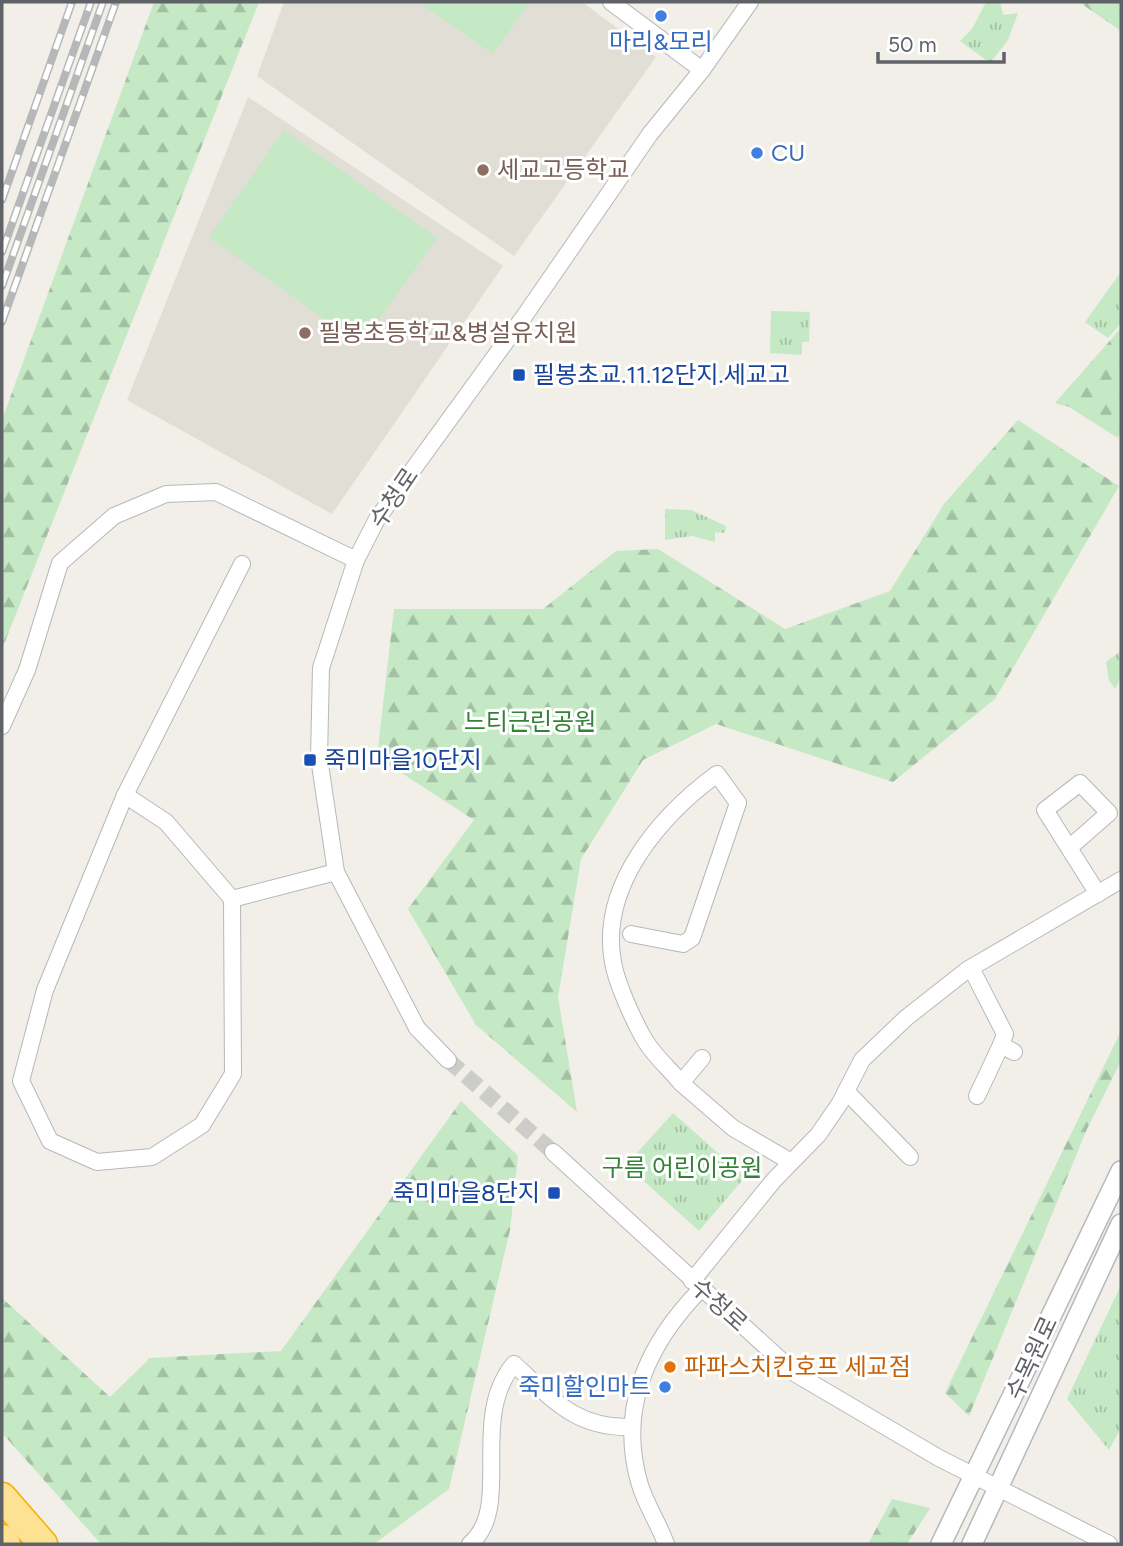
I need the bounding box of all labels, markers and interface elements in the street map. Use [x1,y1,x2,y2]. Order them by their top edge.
marker: 마리&모리 [653,8,669,24]
scale bar [878,21,1004,65]
place label: 마리&모리 [609,27,713,56]
text: 50 m [888,32,937,57]
place label: CU [771,138,805,167]
marker: CU [749,145,765,161]
place label: 세교고등학교 [497,155,629,184]
marker: 세교고등학교 [475,162,491,178]
place label: 필봉초등학교&병설유치원 [319,318,577,347]
marker: 필봉초등학교&병설유치원 [297,325,313,341]
place label: 필봉초교.11.12단지.세교고 [533,360,790,389]
marker: 필봉초교.11.12단지.세교고 [511,367,527,383]
street label: 수청로 [363,462,424,533]
park label: 느티근린공원 [464,707,596,736]
place label: 죽미마을10단지 [324,745,482,774]
marker: 죽미마을10단지 [302,752,318,768]
park label: 구름 어린이공원 [602,1153,762,1182]
place label: 죽미마을8단지 [393,1178,540,1207]
marker: 죽미마을8단지 [546,1185,562,1201]
street label: 수청로 [685,1272,754,1338]
street label: 수목원로 [1000,1312,1063,1404]
place label: 파파스치킨호프 세교점 [684,1352,911,1381]
marker: 파파스치킨호프 세교점 [662,1359,678,1375]
place label: 죽미할인마트 [519,1372,651,1401]
marker: 죽미할인마트 [657,1379,673,1395]

